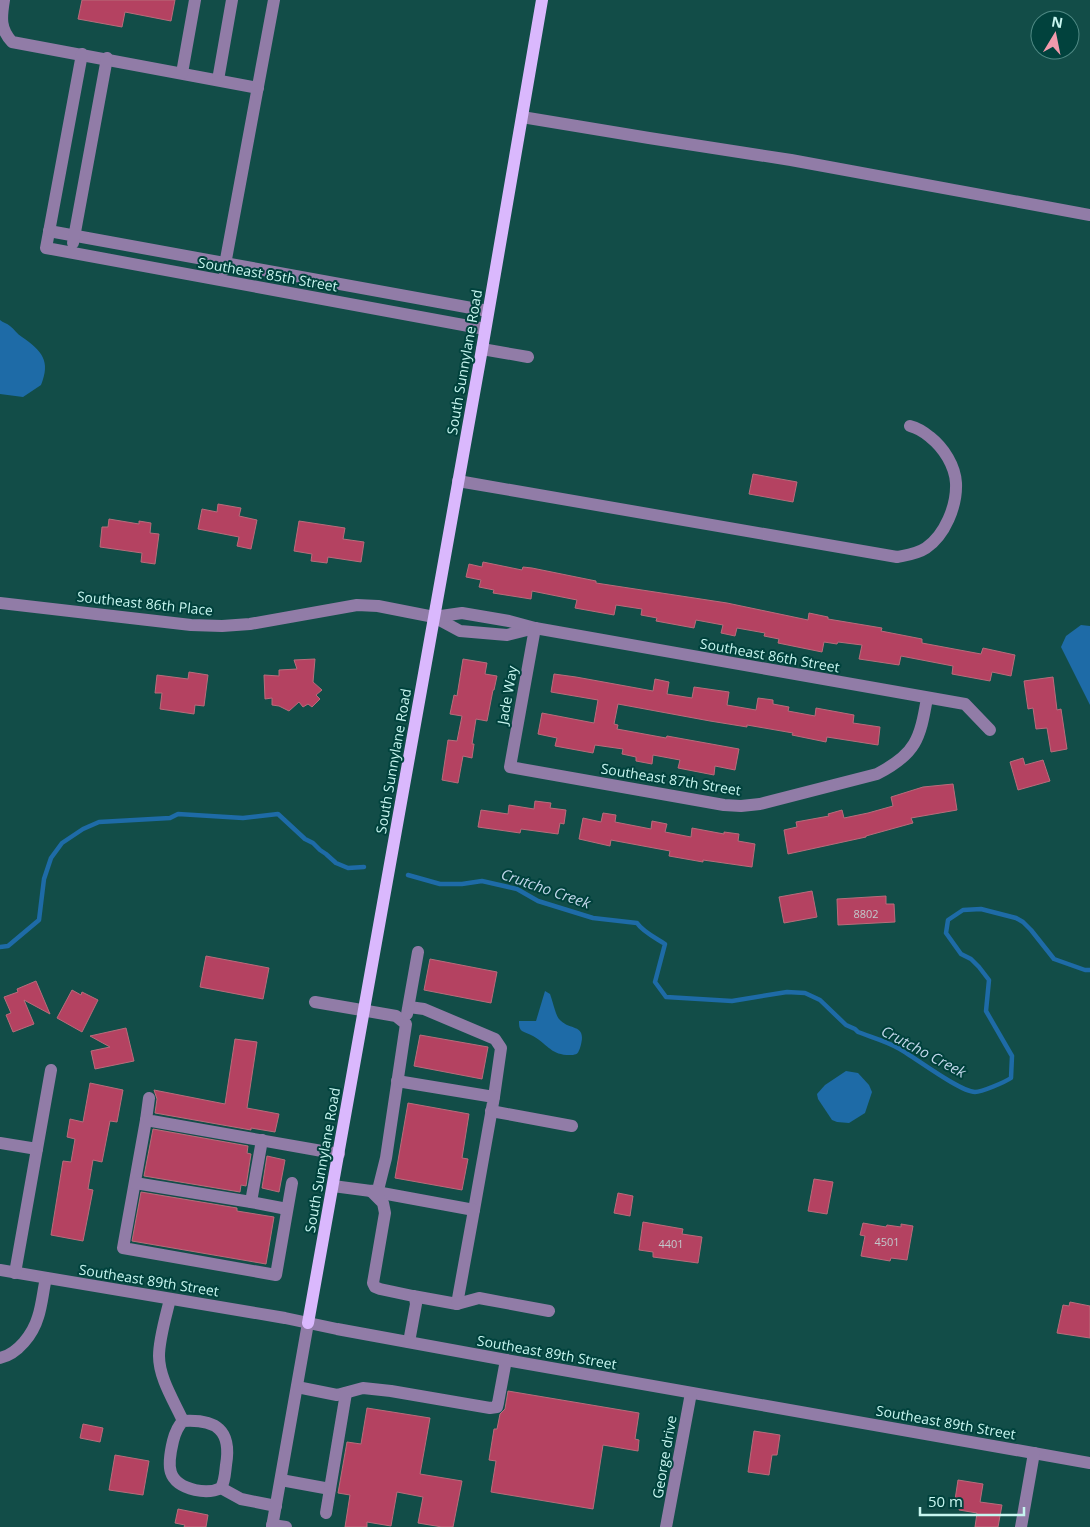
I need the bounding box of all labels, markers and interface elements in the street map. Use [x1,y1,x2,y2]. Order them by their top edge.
north arrow [1030,10,1080,60]
text: N [1050,11,1065,32]
street label: Southeast 85th Street [197,252,339,296]
street label: South Sunnylane Road [442,288,486,436]
street label: Southeast 86th Place [76,586,214,620]
street label: Southeast 86th Street [699,633,841,677]
street label: Jade Way [492,663,522,728]
street label: South Sunnylane Road [371,687,415,835]
street label: Southeast 87th Street [600,759,742,799]
water label: Crutcho Creek [499,863,594,913]
house number: 8802 [853,906,879,921]
water label: Crutcho Creek [878,1020,970,1082]
street label: South Sunnylane Road [300,1086,344,1234]
house number: 4501 [874,1234,900,1249]
house number: 4401 [658,1236,684,1251]
street label: Southeast 89th Street [78,1260,220,1300]
street label: Southeast 89th Street [476,1330,618,1374]
street label: Southeast 89th Street [875,1400,1017,1444]
street label: George drive [647,1414,681,1500]
scale bar [920,1484,1024,1516]
text: 50 m [928,1491,963,1511]

